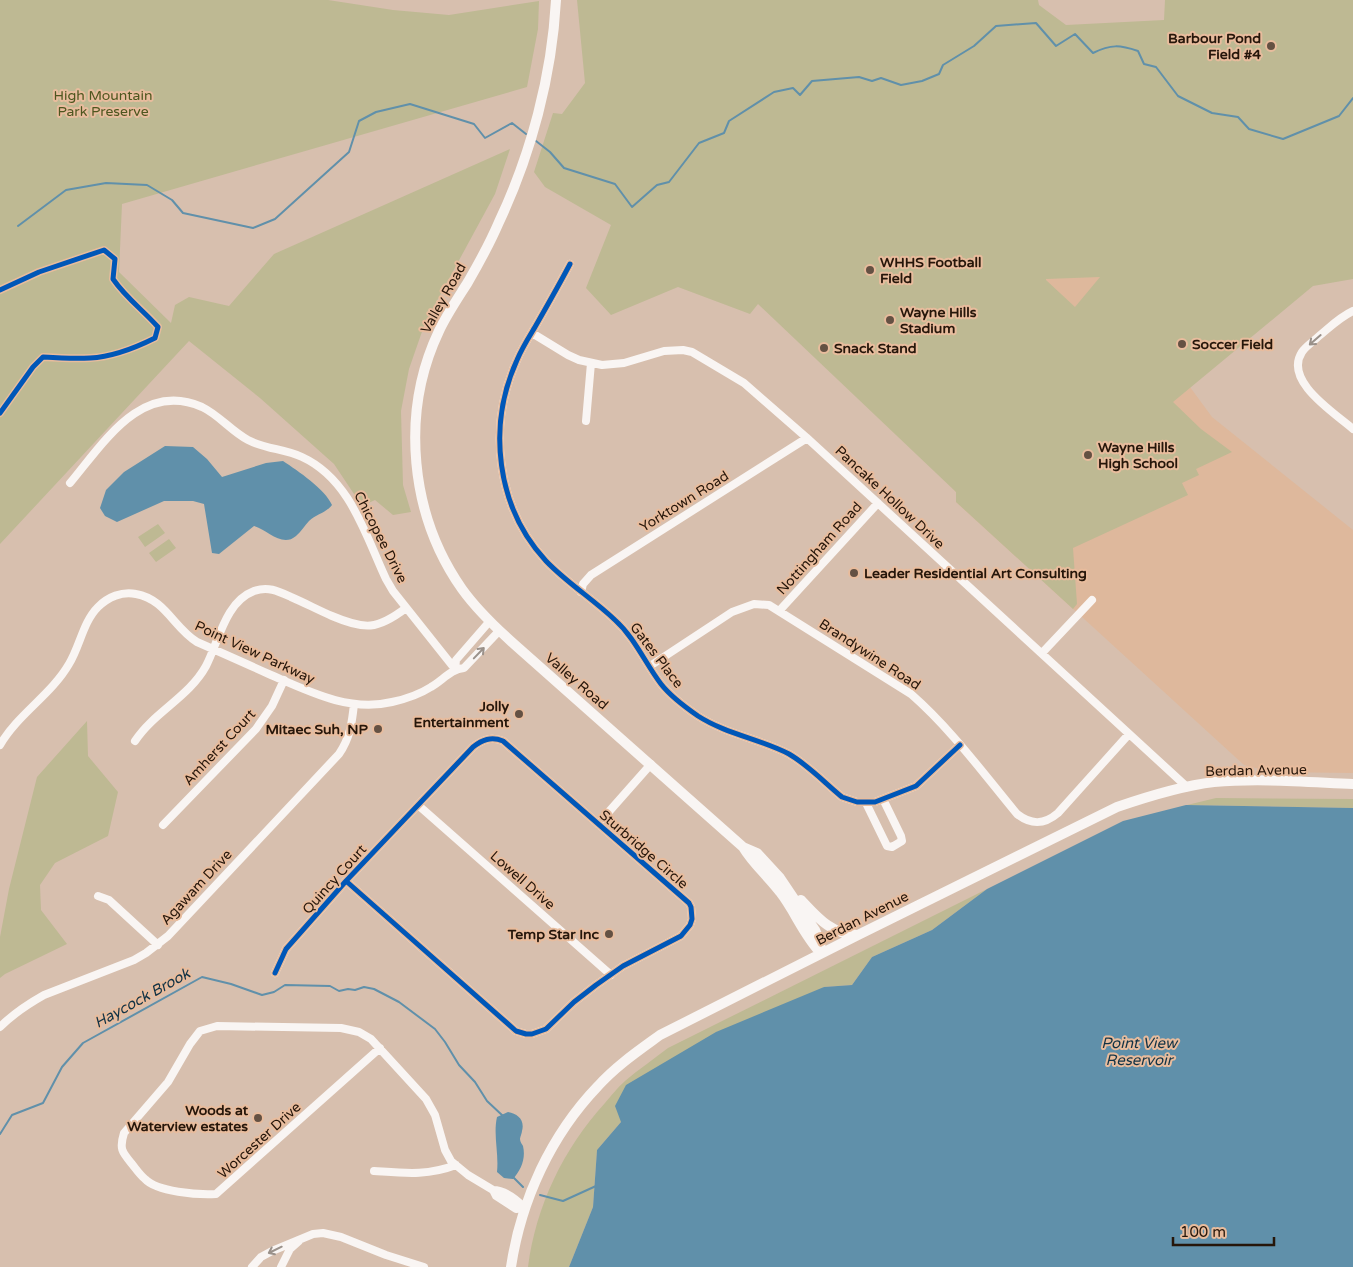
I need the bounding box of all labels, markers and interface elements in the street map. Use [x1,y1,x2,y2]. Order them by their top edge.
place label: Barbour Pond Field #4 [1168,30,1261,63]
marker: Barbour Pond Field #4 [1265,40,1277,52]
park label: High Mountain Park Preserve [54,87,152,120]
place label: WHHS Football Field [880,254,982,287]
street label: Valley Road [417,260,470,336]
marker: WHHS Football Field [864,264,876,276]
place label: Wayne Hills Stadium [900,304,977,337]
marker: Wayne Hills Stadium [884,314,896,326]
one-way arrow [1308,335,1321,346]
place label: Soccer Field [1192,336,1273,353]
marker: Soccer Field [1176,338,1188,350]
place label: Snack Stand [834,340,917,357]
marker: Snack Stand [818,342,830,354]
place label: Wayne Hills High School [1098,439,1178,472]
street label: Pancake Hollow Drive [831,442,948,553]
marker: Wayne Hills High School [1082,449,1094,461]
street label: Yorktown Road [637,467,732,536]
street label: Chicopee Drive [350,489,411,586]
street label: Nottingham Road [773,498,866,598]
place label: Leader Residential Art Consulting [864,565,1087,582]
marker: Leader Residential Art Consulting [848,567,860,579]
street label: Brandywine Road [816,615,924,694]
street label: Point View Parkway [192,617,318,688]
street label: Gates Place [626,619,687,692]
one-way arrow [473,646,485,659]
street label: Valley Road [542,649,612,713]
place label: Jolly Entertainment [414,698,510,731]
street label: Amherst Court [180,705,259,789]
marker: Jolly Entertainment [513,708,525,720]
place label: Mitaec Suh, NP [265,721,369,738]
marker: Mitaec Suh, NP [372,723,384,735]
street label: Berdan Avenue [1205,761,1307,780]
street label: Sturbridge Circle [596,806,691,892]
street label: Quincy Court [299,841,370,918]
street label: Agawam Drive [157,846,236,929]
street label: Lowell Drive [487,848,559,913]
street label: Berdan Avenue [813,888,911,949]
place label: Temp Star Inc [507,926,600,943]
marker: Temp Star Inc [603,928,615,940]
water label: Haycock Brook [91,963,195,1032]
water label: Point View Reservoir [1101,1034,1179,1069]
street label: Worcester Drive [214,1099,304,1182]
place label: Woods at Waterview estates [127,1102,249,1135]
marker: Woods at Waterview estates [252,1112,264,1124]
scale bar [1173,1214,1274,1246]
text: 100 m [1180,1223,1226,1241]
one-way arrow [268,1246,283,1255]

